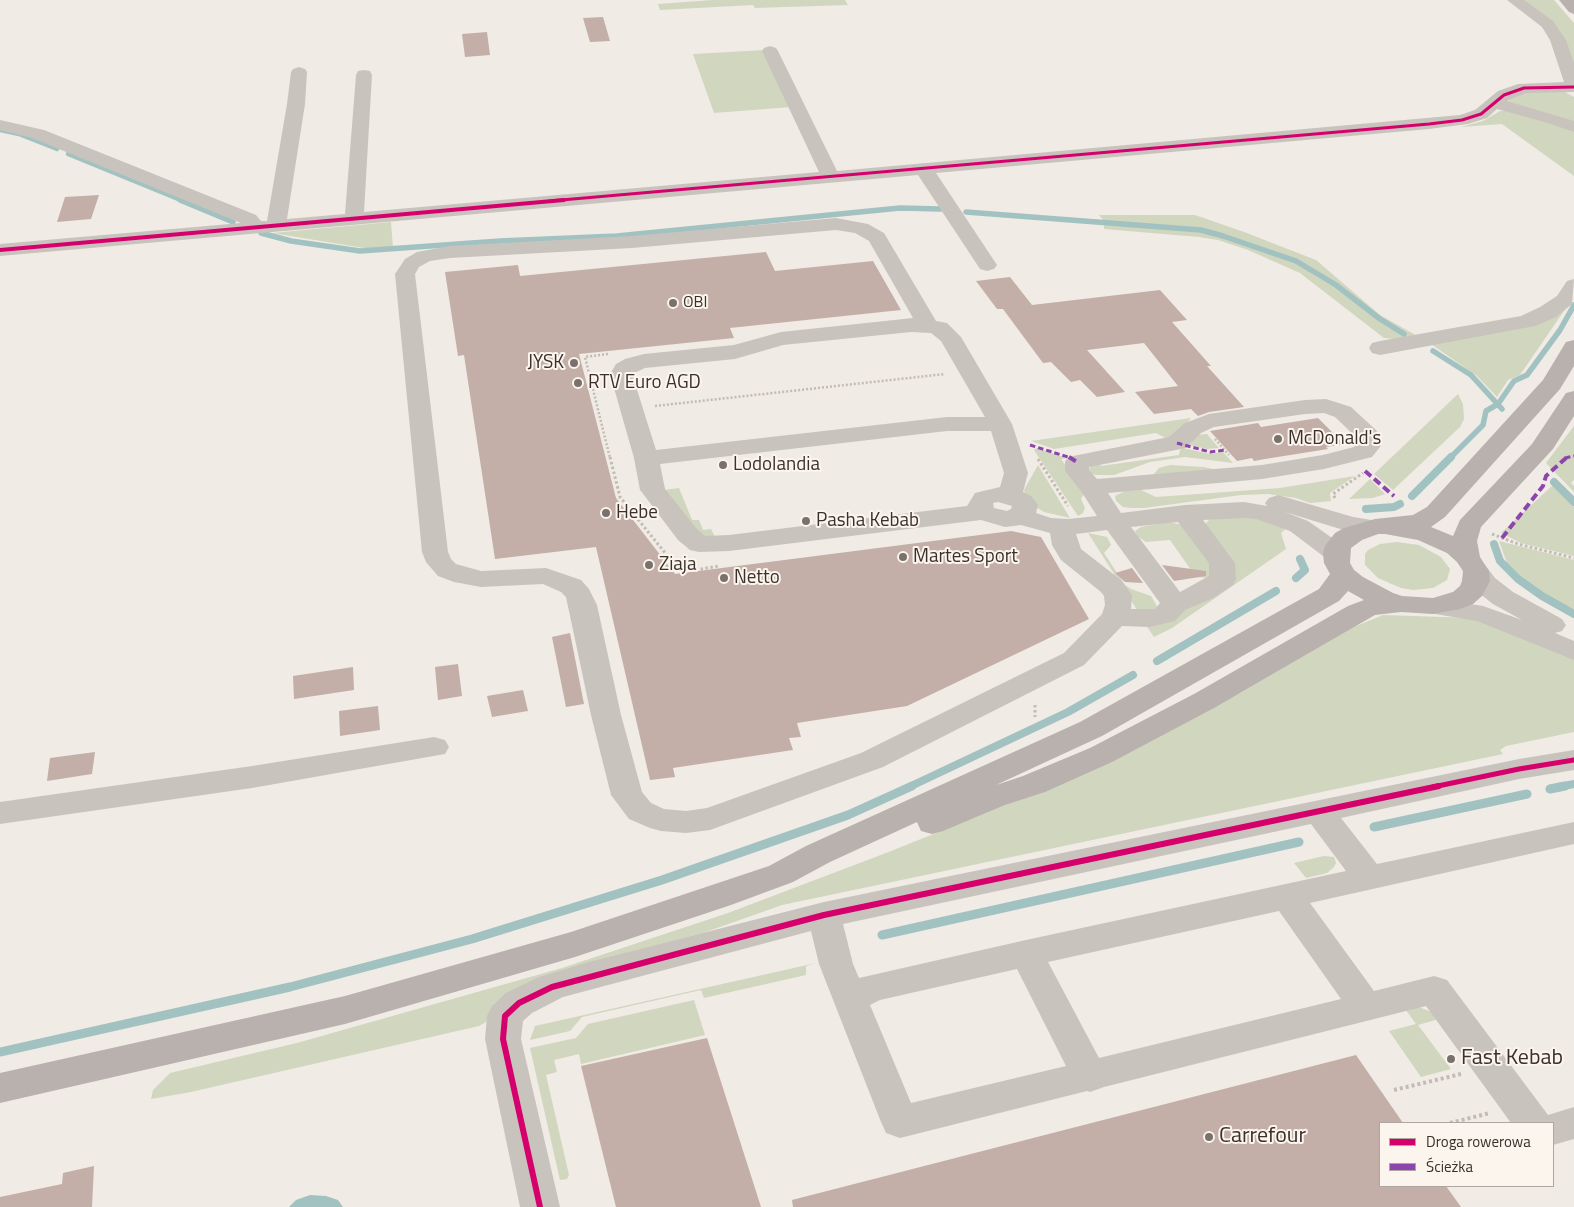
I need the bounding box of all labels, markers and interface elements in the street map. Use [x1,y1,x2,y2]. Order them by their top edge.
place label: OBI [683,293,707,313]
marker: OBI [667,297,679,309]
place label: JYSK [528,352,564,374]
marker: JYSK [568,357,580,369]
place label: RTV Euro AGD [588,372,701,394]
marker: RTV Euro AGD [572,377,584,389]
place label: McDonald's [1288,428,1381,450]
marker: McDonald's [1272,433,1284,445]
place label: Lodolandia [733,454,820,476]
marker: Lodolandia [717,459,729,471]
place label: Hebe [616,502,658,524]
marker: Hebe [600,507,612,519]
place label: Pasha Kebab [816,510,919,532]
marker: Pasha Kebab [800,515,812,527]
place label: Martes Sport [913,546,1018,568]
marker: Martes Sport [897,551,909,563]
place label: Ziaja [659,554,697,576]
marker: Ziaja [643,559,655,571]
place label: Netto [734,567,780,589]
marker: Netto [718,572,730,584]
place label: Fast Kebab [1461,1046,1563,1072]
marker: Fast Kebab [1445,1053,1457,1065]
legend [1379,1122,1554,1187]
place label: Carrefour [1219,1124,1306,1150]
text: Droga rowerowa [1426,1130,1531,1153]
marker: Carrefour [1203,1131,1215,1143]
text: Ścieżka [1426,1155,1473,1178]

